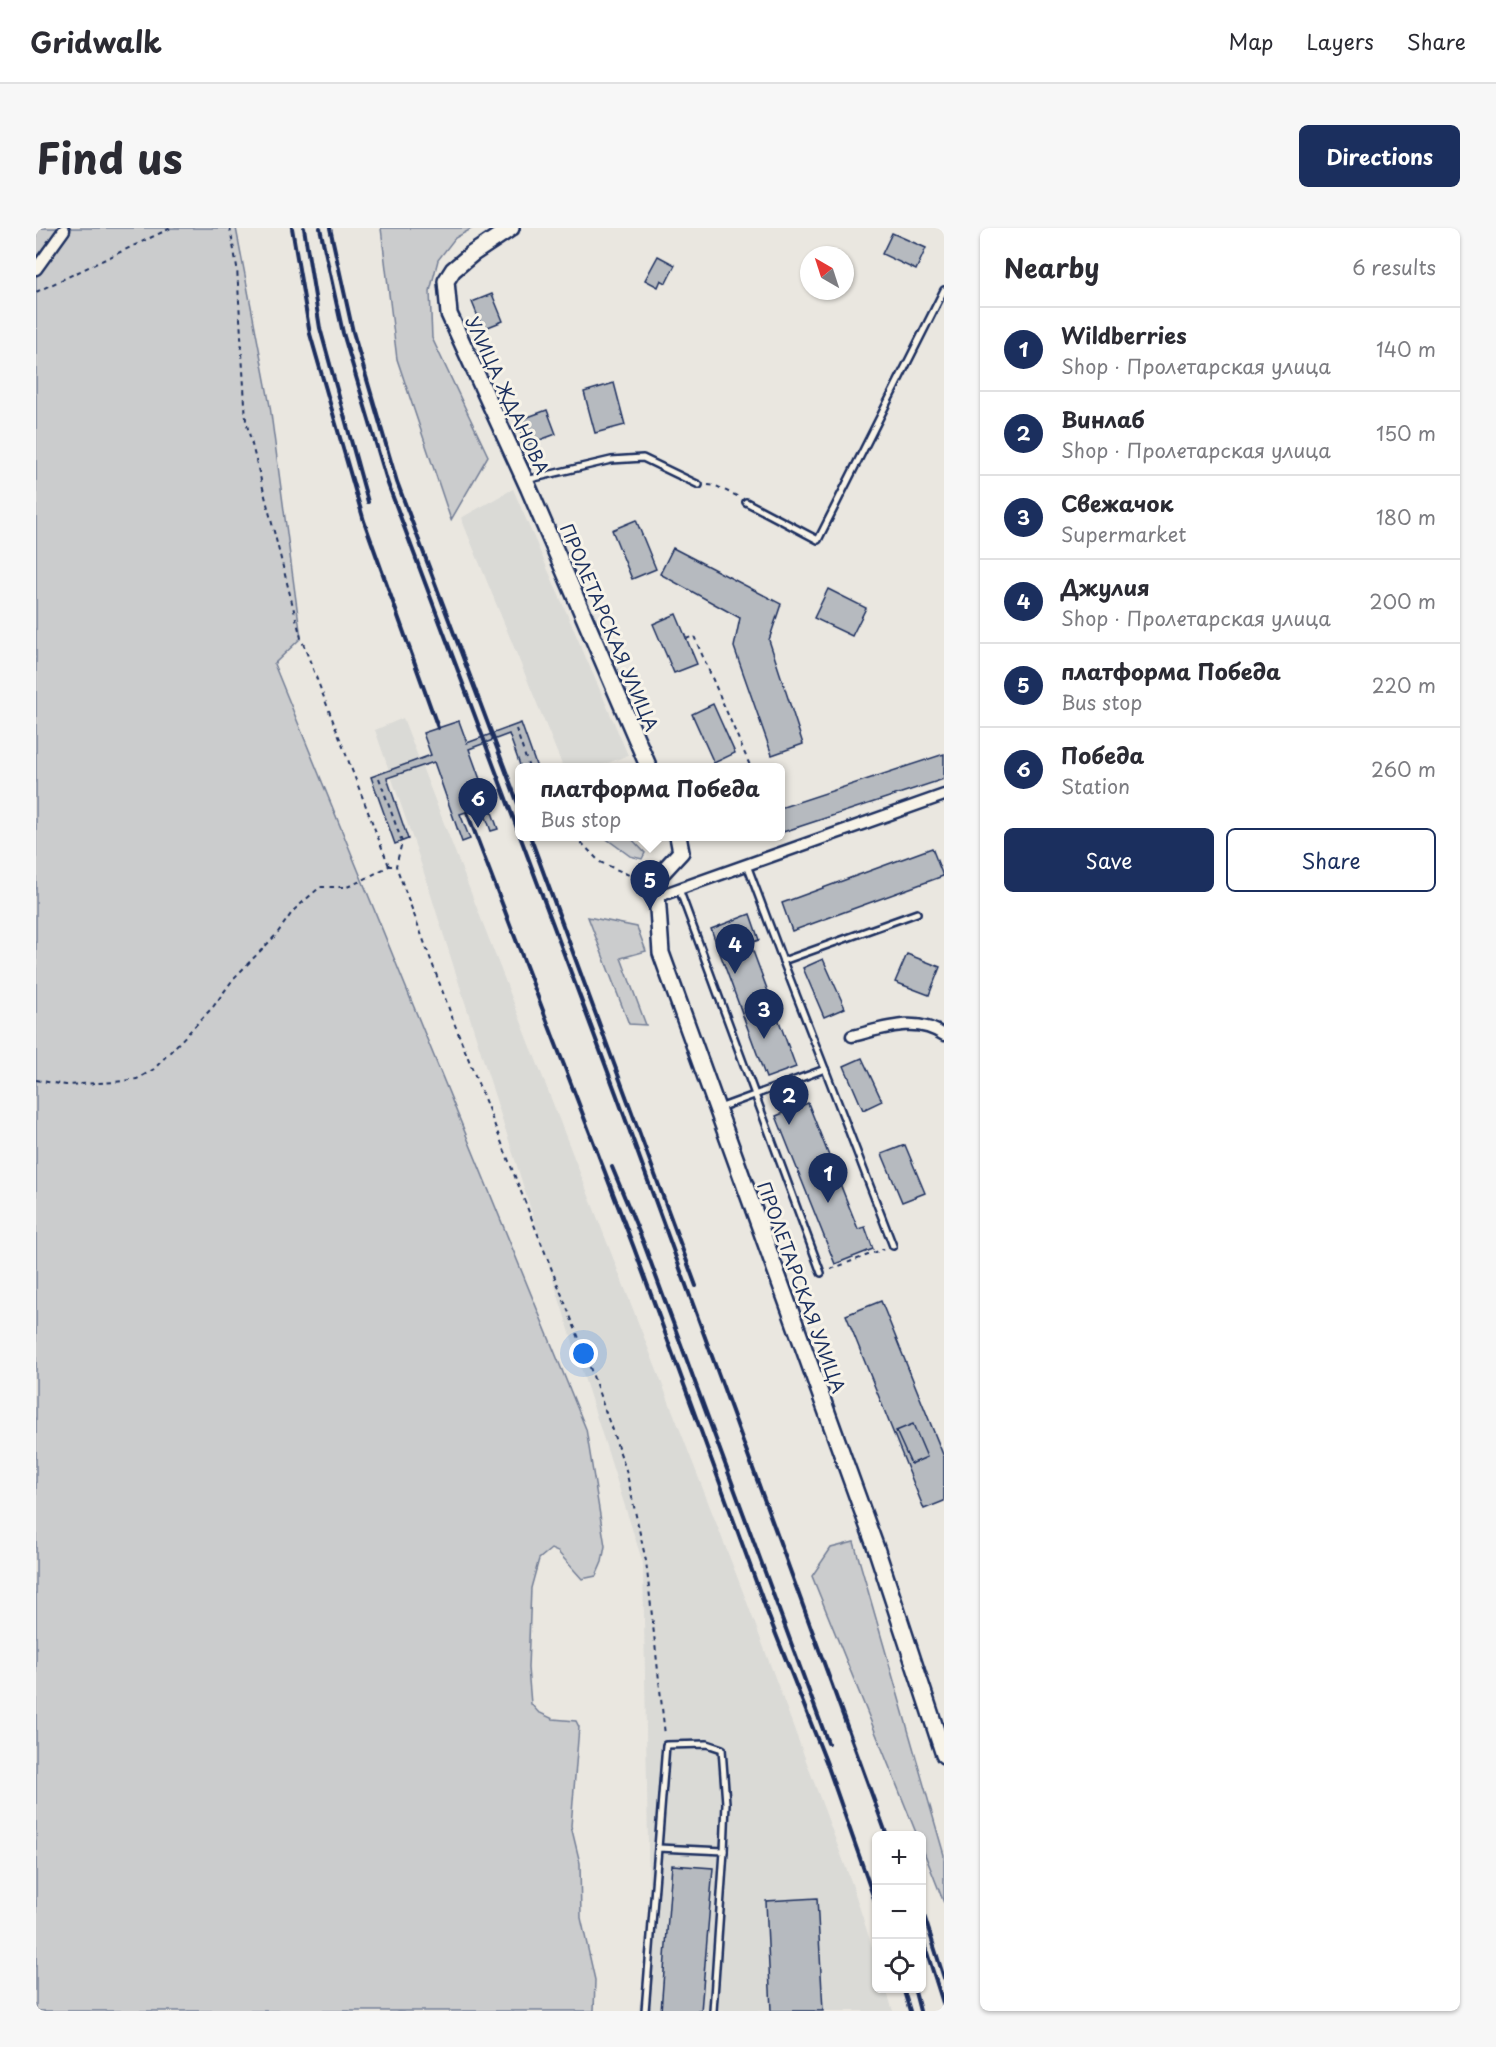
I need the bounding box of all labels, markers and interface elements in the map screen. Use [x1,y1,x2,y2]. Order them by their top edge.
text: Gridwalk [30,20,162,63]
text: Map [1229,25,1273,57]
text: Layers [1306,25,1374,57]
text: Share [1407,25,1466,57]
text: Find us [36,125,183,188]
button: Directions [1299,125,1460,187]
north arrow [800,246,854,300]
text: Nearby [1004,248,1099,287]
text: 6 results [1352,252,1436,282]
street label: УЛИЦА ЖДАНОВА [459,311,557,479]
text: Wildberries [1061,318,1187,351]
text: 1 [1019,334,1028,364]
text: 140 m [1376,334,1436,364]
text: Shop · Пролетарская улица [1061,351,1331,381]
text: Винлаб [1061,402,1145,435]
text: 2 [1016,418,1031,448]
text: 150 m [1376,418,1436,448]
text: Shop · Пролетарская улица [1061,435,1331,465]
text: Свежачок [1061,486,1173,519]
text: 3 [1017,502,1030,532]
text: 180 m [1376,502,1436,532]
street label: ПРОЛЕТАРСКАЯ УЛИЦА [554,519,666,735]
text: Supermarket [1061,519,1187,549]
text: Джулия [1061,570,1150,603]
text: 4 [1017,586,1030,616]
text: 200 m [1369,586,1436,616]
text: Shop · Пролетарская улица [1061,603,1331,633]
text: платформа Победа [1061,654,1281,687]
text: 5 [1017,670,1030,700]
text: 220 m [1372,670,1436,700]
text: Bus stop [1061,687,1142,717]
text: Победа [1061,738,1144,771]
text: 6 [1016,754,1031,784]
text: 260 m [1371,754,1436,784]
popup [515,763,785,841]
text: платформа Победа [540,771,760,804]
text: Station [1061,771,1130,801]
pin: 6 [458,778,498,828]
text: Bus stop [540,804,621,834]
button: Save [1004,828,1214,892]
button: Share [1226,828,1436,892]
pin: 5 [630,860,670,910]
pin: 4 [716,924,754,974]
pin: 3 [744,990,784,1039]
pin: 2 [770,1076,808,1125]
pin: 1 [808,1154,848,1203]
street label: ПРОЛЕТАРСКАЯ УЛИЦА [751,1178,853,1397]
your location [569,1339,598,1368]
map controls [872,1831,926,1993]
button: + [872,1831,926,1885]
button: − [872,1885,926,1939]
button: locate [872,1939,926,1993]

